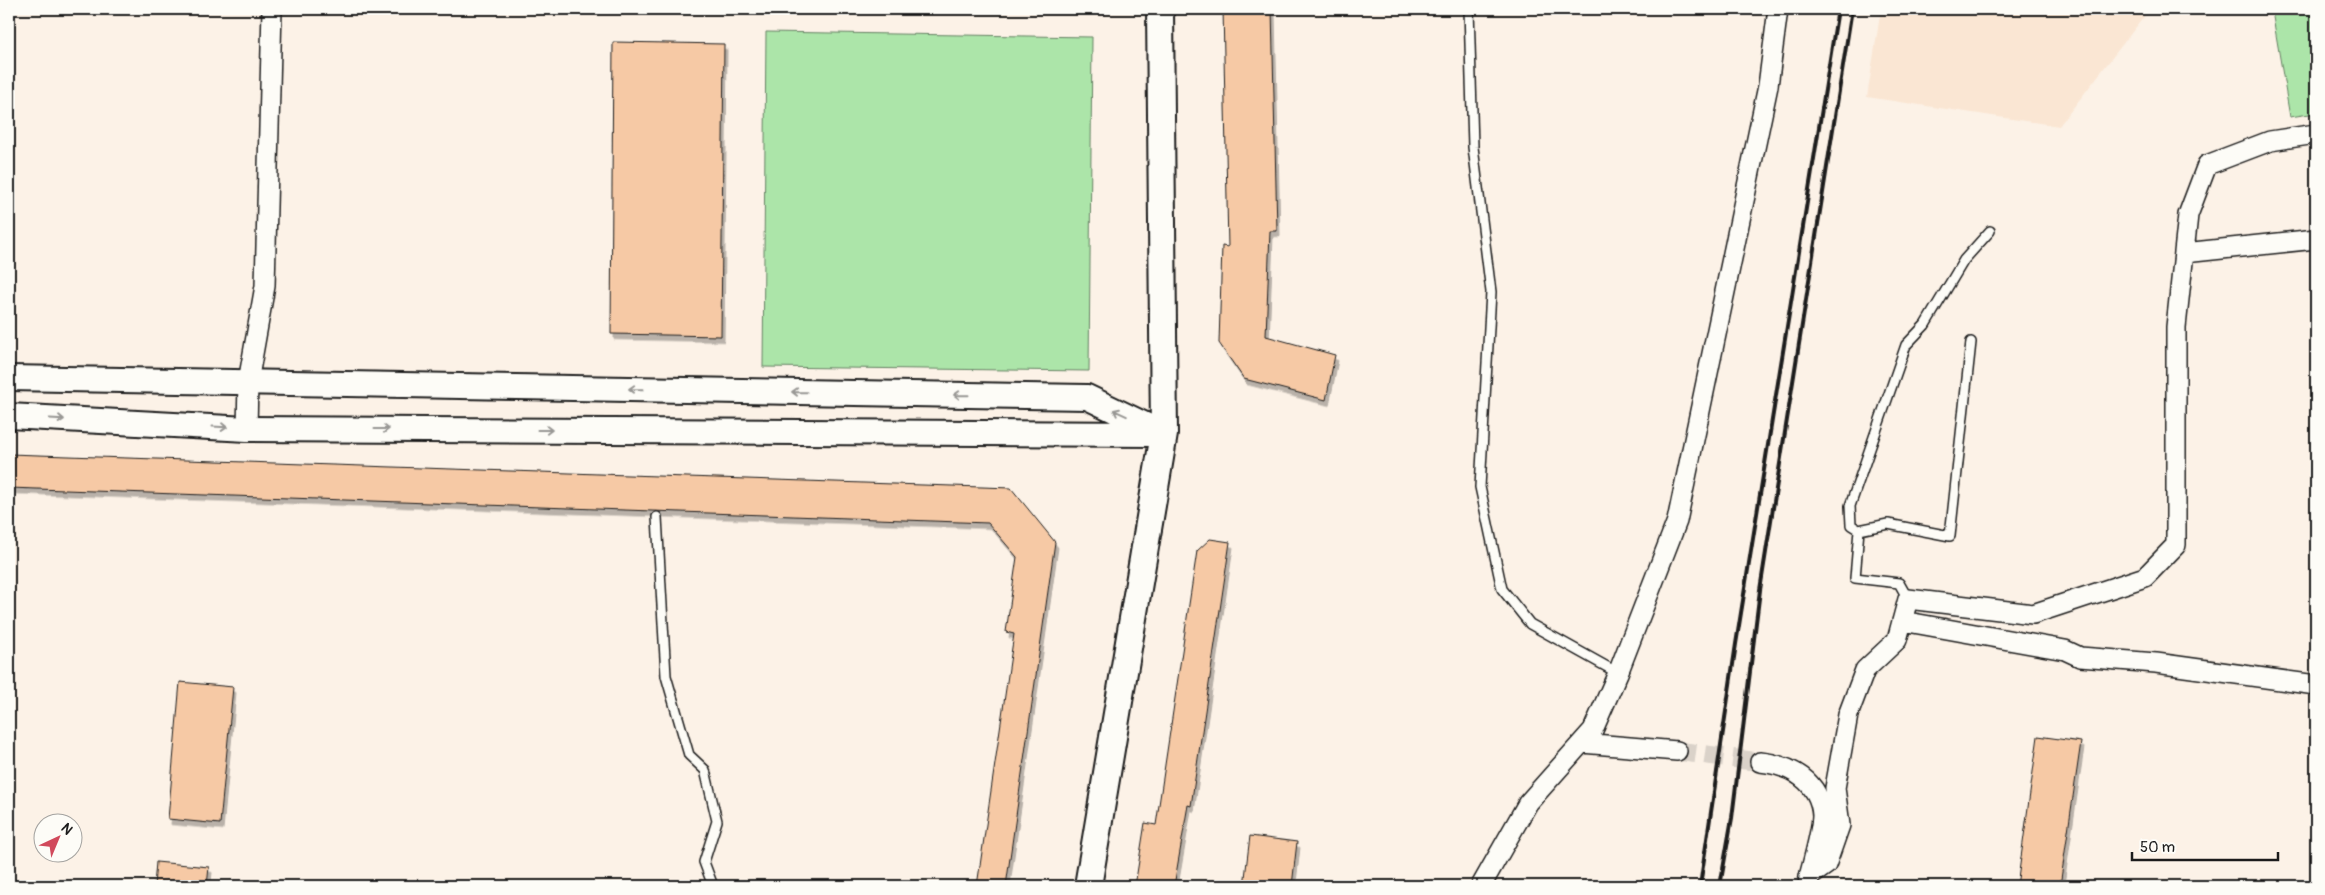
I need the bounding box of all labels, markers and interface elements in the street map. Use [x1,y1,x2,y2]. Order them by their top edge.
one-way arrow [629,384,645,394]
one-way arrow [791,387,808,397]
one-way arrow [954,390,970,400]
one-way arrow [1113,408,1128,417]
one-way arrow [49,414,65,423]
one-way arrow [211,423,227,432]
one-way arrow [374,425,390,434]
one-way arrow [536,425,552,435]
north arrow [32,812,82,862]
text: N [57,820,76,838]
scale bar [2132,830,2279,862]
text: 50 m [2140,838,2175,857]

